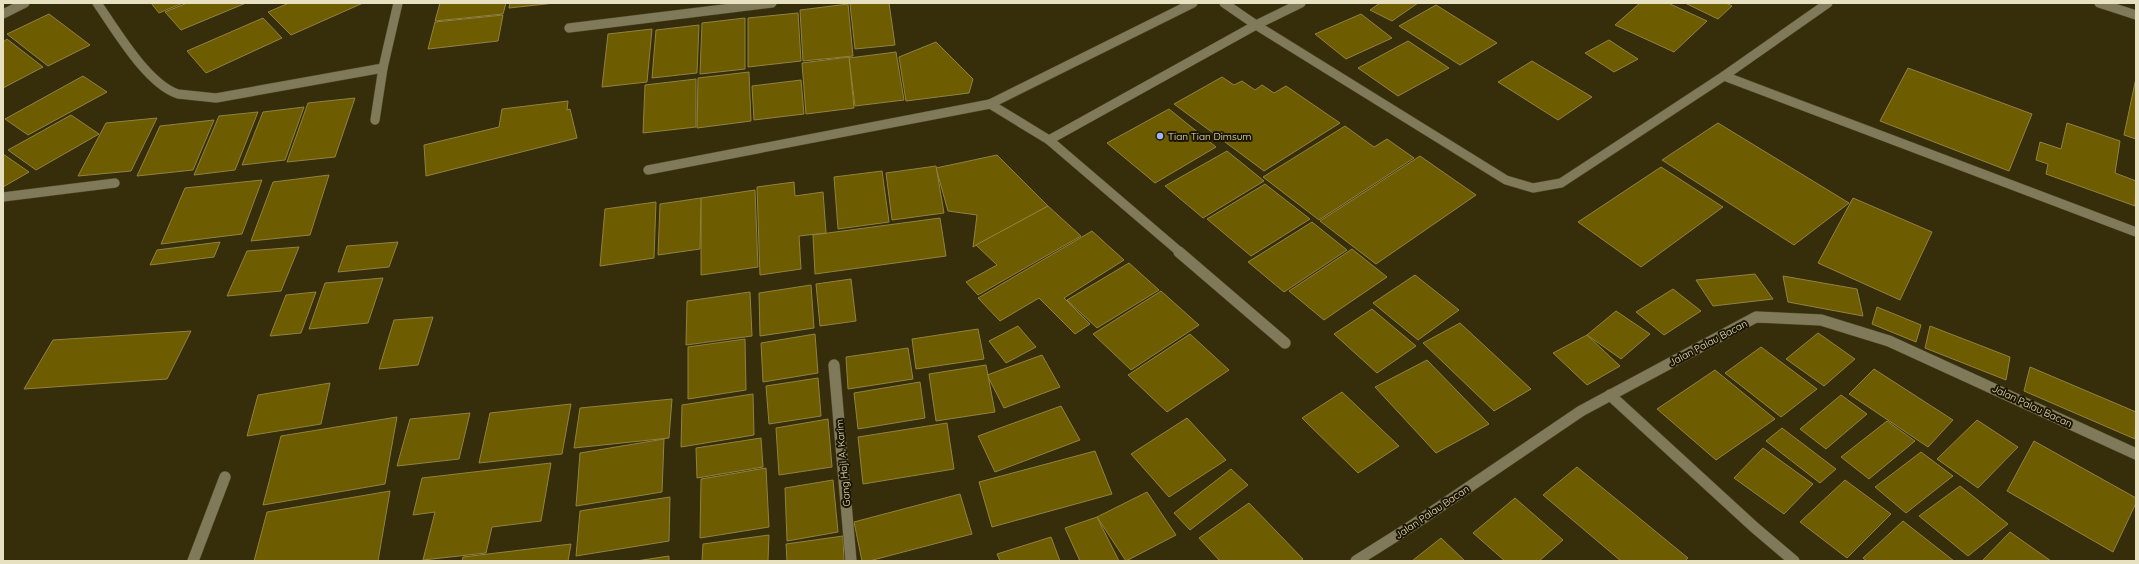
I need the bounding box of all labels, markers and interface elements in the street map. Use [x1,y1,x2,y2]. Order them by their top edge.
place label: Tian Tian Dimsum [1168,130,1251,143]
marker: Tian Tian Dimsum [1155,131,1165,141]
street label: Jalan Palau Bacan [1667,317,1749,369]
street label: Jalan Palau Bacan [1990,382,2074,430]
street label: Gang Haji A. Karim [833,419,853,507]
street label: Jalan Palau Bacan [1392,482,1472,542]

